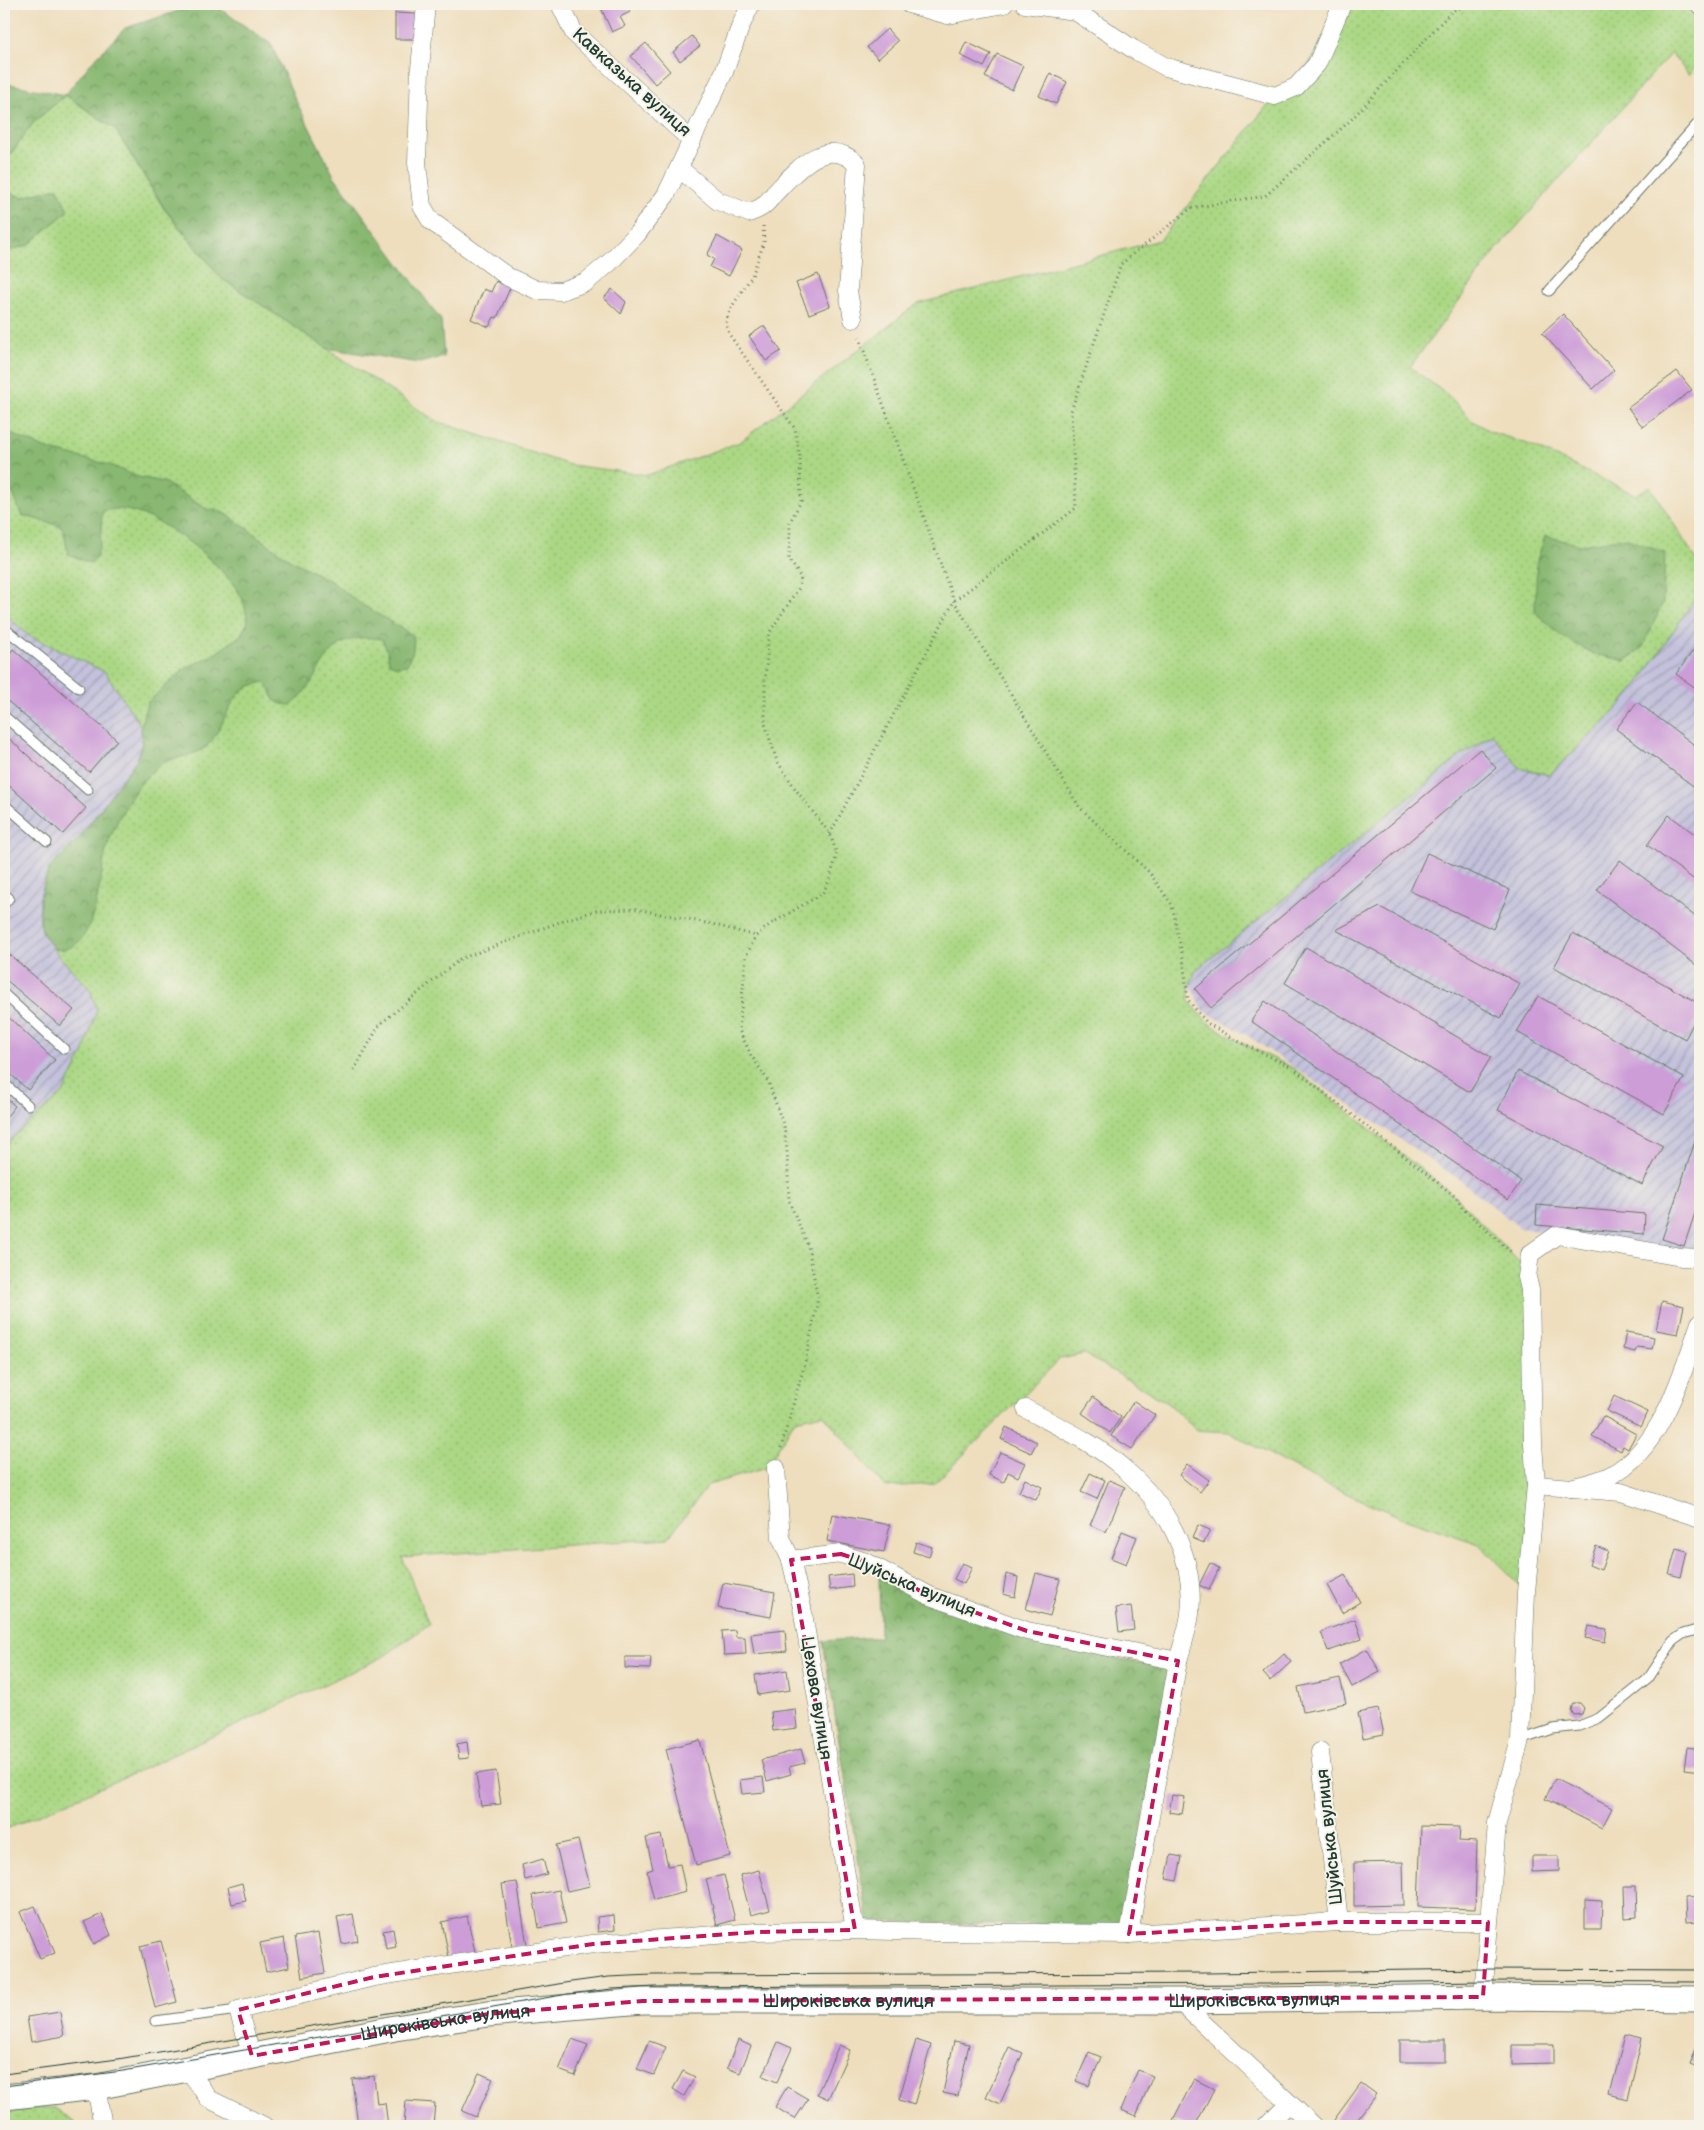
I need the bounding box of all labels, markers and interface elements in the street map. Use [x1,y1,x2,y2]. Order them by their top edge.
street label: Кавказька вулиця [568,24,695,141]
street label: Шуйська вулиця [845,1549,979,1622]
street label: Цехова вулиця [796,1635,837,1761]
street label: Шуйська вулиця [1312,1768,1347,1906]
street label: Широківська вулиця [1168,1989,1340,2012]
street label: Широківська вулиця [762,1991,934,2012]
street label: Широківська вулиця [359,2000,531,2046]

